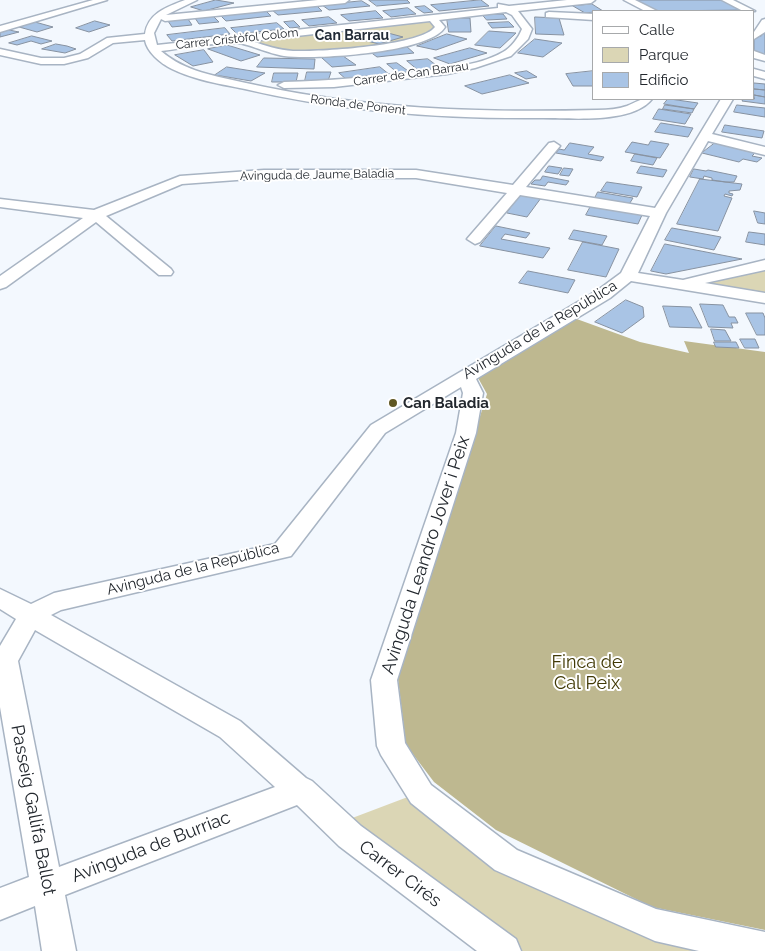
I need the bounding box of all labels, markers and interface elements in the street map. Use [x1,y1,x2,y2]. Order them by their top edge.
legend [592,10,755,100]
text: Calle [639,21,674,39]
street label: Carrer Cristòfol Colom [175,25,299,53]
district label: Can Barrau [315,28,389,44]
text: Parque [639,46,688,64]
street label: Carrer de Can Barrau [352,59,470,89]
text: Edificio [639,71,689,89]
street label: Ronda de Ponent [310,92,406,118]
street label: Avinguda de Jaume Baladia [240,166,394,184]
street label: Avinguda de la República [460,277,620,383]
place label: Can Baladia [403,394,489,412]
marker: Can Baladia [387,397,399,409]
street label: Avinguda Leandro Jover i Peix [377,433,475,677]
street label: Avinguda de la República [105,539,281,599]
park label: Finca de Cal Peix [551,652,623,694]
street label: Passeig Gallifa Ballot [6,723,60,897]
street label: Avinguda de Burriac [69,807,233,887]
street label: Carrer Cirés [355,836,445,912]

